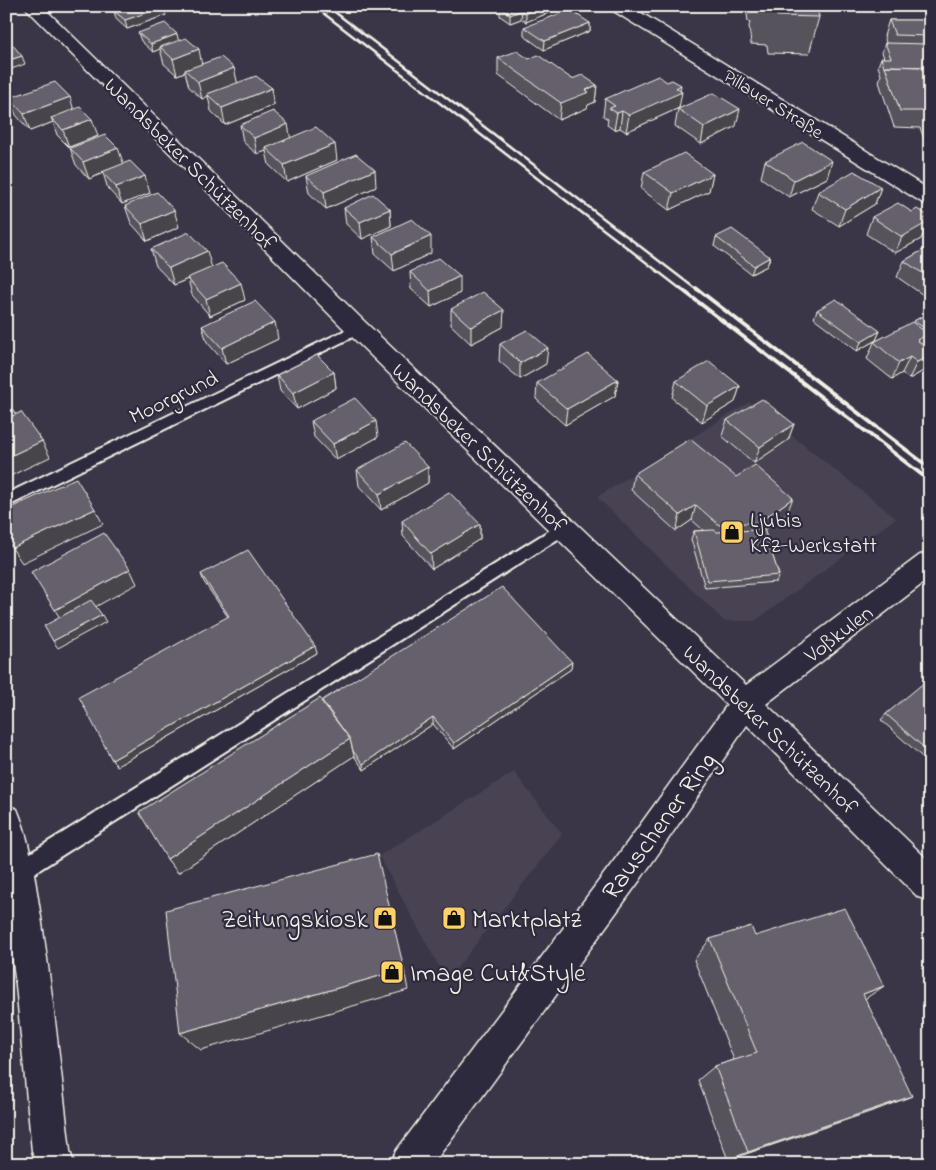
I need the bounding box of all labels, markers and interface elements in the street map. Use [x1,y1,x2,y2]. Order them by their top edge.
street label: Pillauer Straße [718,64,828,147]
street label: Wandsbeker Schützenhof [95,71,283,259]
street label: Wandsbeker Schützenhof [383,357,573,542]
street label: Moorgrund [124,363,225,435]
place label: Ljubis Kfz-Werkstatt [750,506,878,563]
shop icon: Ljubis Kfz-Werkstatt [719,519,745,545]
street label: Voßkulen [798,599,881,673]
street label: Wandsbeker Schützenhof [674,639,864,824]
street label: Rauschener Ring [594,745,727,909]
place label: Zeitungskiosk [221,902,369,940]
place label: Marktplatz [472,902,582,940]
shop icon: Zeitungskiosk [372,905,398,931]
shop icon: Marktplatz [441,905,467,931]
place label: Image Cut&Style [410,956,586,994]
shop icon: Image Cut&Style [379,959,405,985]

